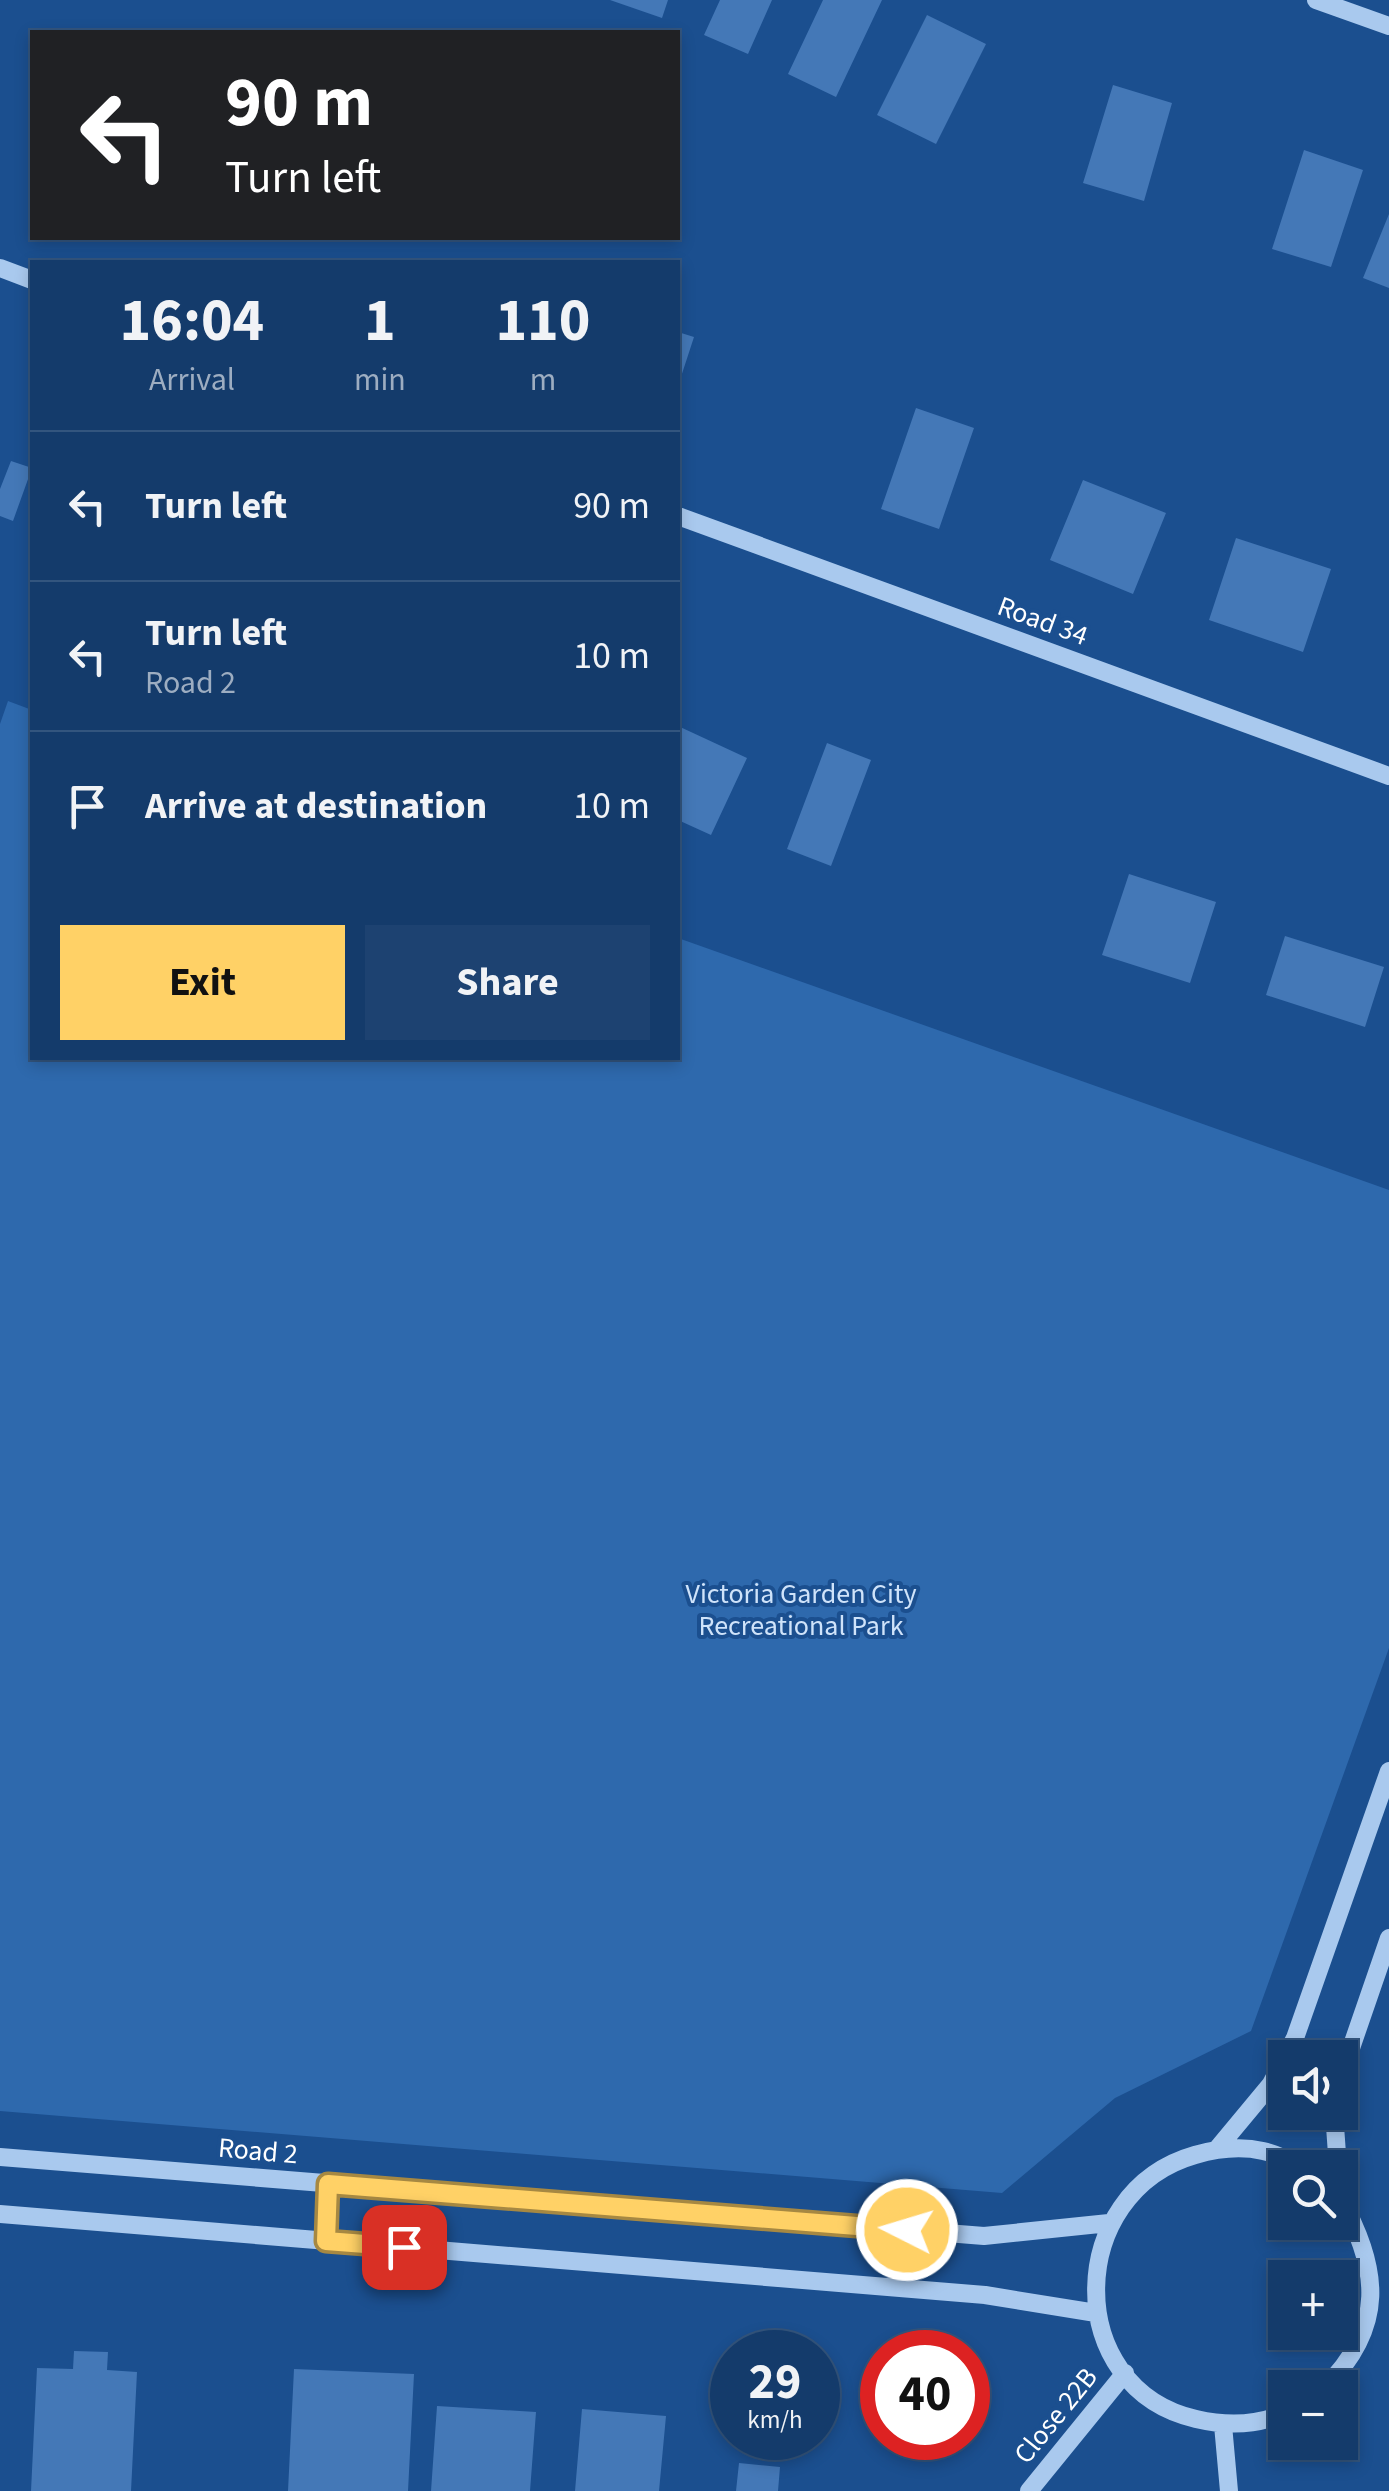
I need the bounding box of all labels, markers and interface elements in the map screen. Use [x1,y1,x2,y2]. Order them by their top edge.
text: 90 m [225,53,373,153]
icon: left [60,70,190,200]
text: Turn left [225,146,381,210]
text: 16:04 [120,279,264,364]
text: 1 [364,279,396,364]
text: 110 [495,279,590,364]
text: Arrival [149,357,235,403]
text: min [354,357,406,403]
text: m [530,357,556,403]
icon: left [60,479,115,534]
text: Turn left [145,479,287,533]
text: 90 m [573,479,650,533]
street label: Road 34 [992,586,1094,656]
text: Turn left [145,606,287,660]
icon: left [60,629,115,684]
text: 10 m [573,629,650,683]
text: Road 2 [145,660,236,706]
icon: arrive [60,779,115,834]
text: Arrive at destination [145,779,487,833]
text: 10 m [573,779,650,833]
button: Exit [60,925,345,1040]
button: Share [365,925,650,1040]
park label: Victoria Garden City Recreational Park [686,1574,916,1646]
map controls [1268,2040,1358,2460]
button: sound [1268,2040,1358,2130]
street label: Road 2 [217,2128,299,2174]
button: search [1268,2150,1358,2240]
position arrow [855,2178,959,2282]
pin [362,2205,447,2290]
icon: arrive [377,2220,432,2275]
button: + [1268,2260,1358,2350]
speed limit sign: 40 [860,2330,990,2460]
text: 29 [749,2347,801,2418]
street label: Close 22B [1004,2359,1107,2472]
button: − [1268,2370,1358,2460]
text: km/h [747,2402,803,2438]

